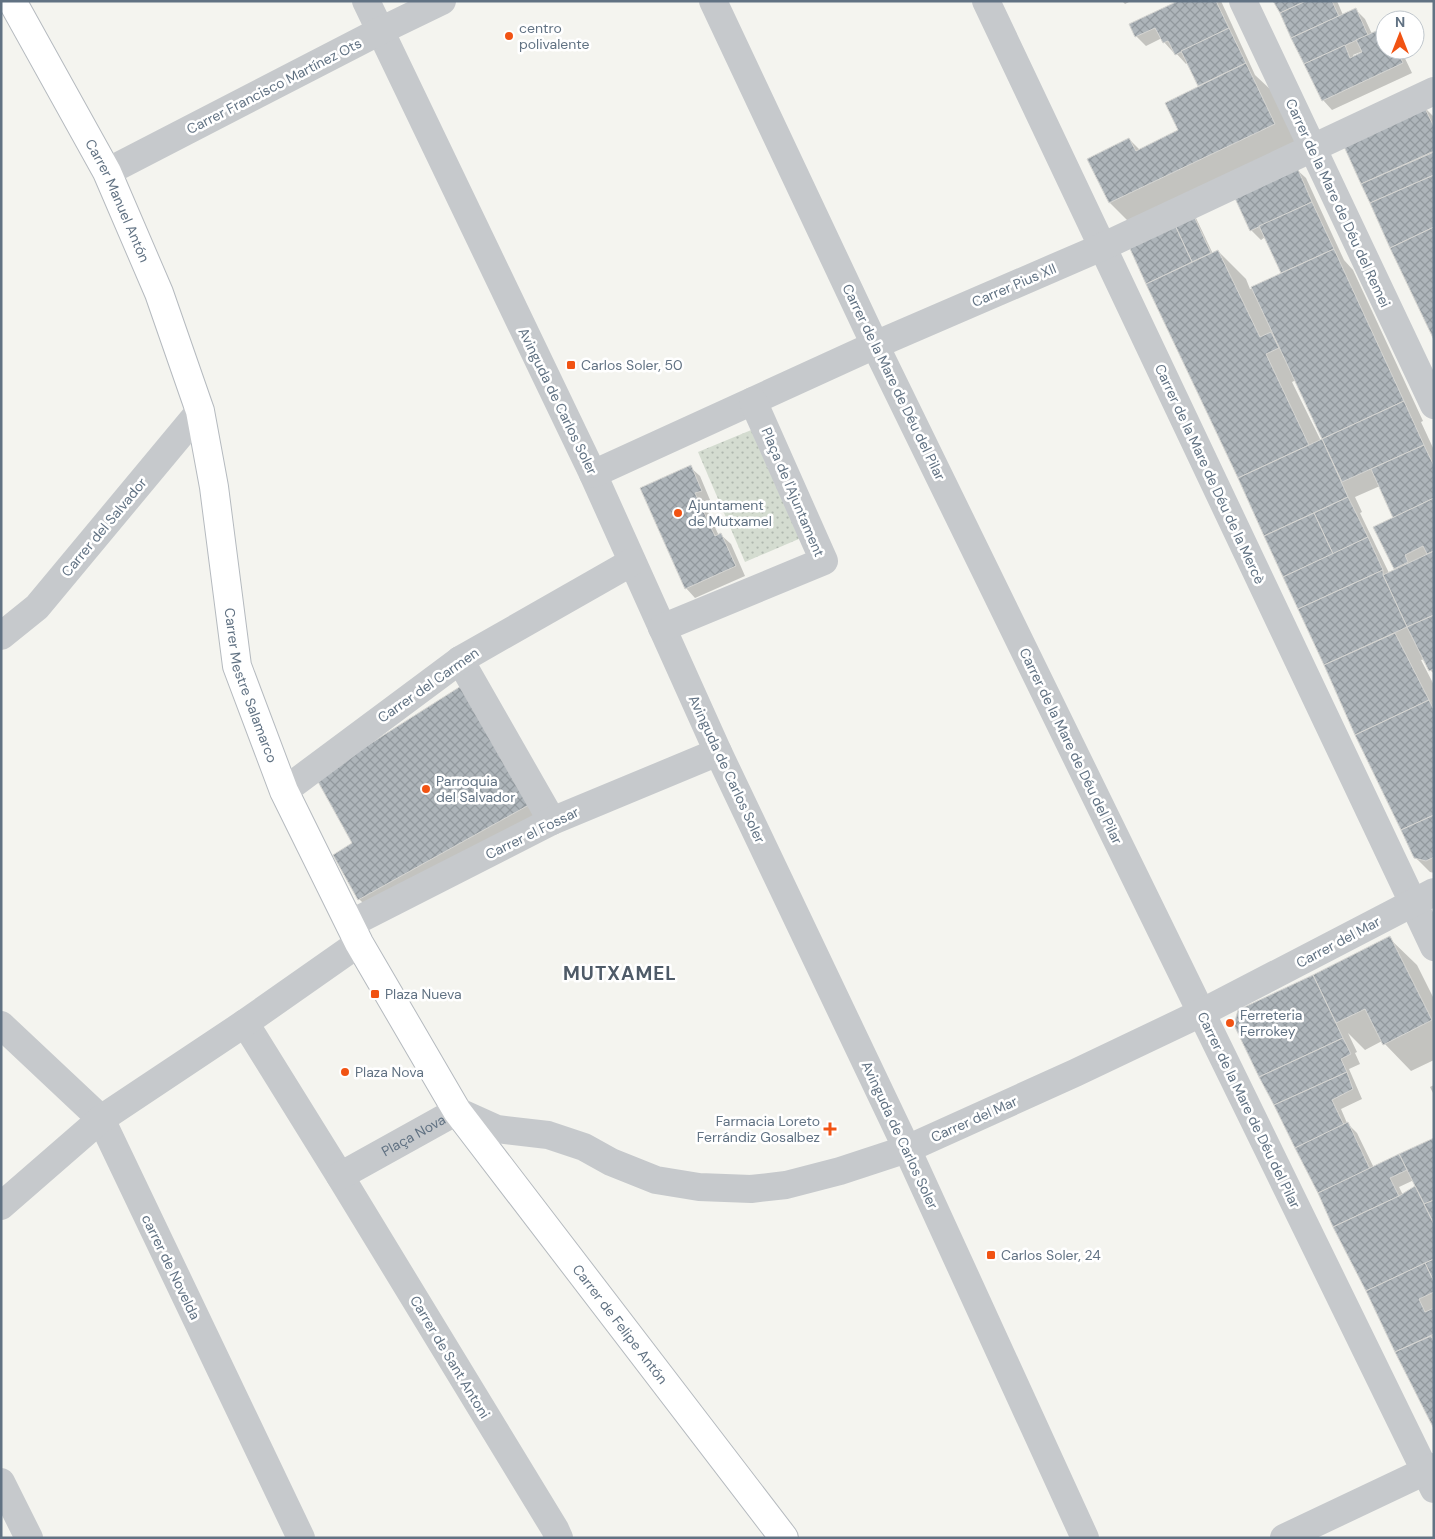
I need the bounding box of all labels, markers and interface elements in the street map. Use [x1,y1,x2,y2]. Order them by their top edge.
north arrow [1375,10,1425,60]
text: N [1395,13,1405,31]
place label: centro polivalente [519,19,590,53]
marker: centro polivalente [503,30,515,42]
street label: Carrer Francisco Martínez Ots [183,34,365,138]
street label: Carrer de la Mare de Déu del Remei [1282,96,1394,310]
street label: Carrer Manuel Antón [81,136,154,265]
street label: Carrer Pius XII [969,259,1059,311]
street label: Carrer de la Mare de Déu del Pilar [839,281,949,483]
street label: Avinguda de Carlos Soler [515,324,601,478]
place label: Carlos Soler, 50 [581,356,683,374]
marker: Carlos Soler, 50 [565,359,577,371]
street label: Carrer de la Mare de Déu de la Mercè [1151,361,1269,587]
street label: Plaça de l'Ajuntament [758,425,828,559]
street label: Carrer del Salvador [57,474,151,580]
place label: Ajuntament de Mutxamel [688,496,772,530]
marker: Ajuntament de Mutxamel [672,507,684,519]
street label: Carrer Mestre Salamarco [221,607,282,765]
street label: Carrer del Carmen [374,643,482,727]
street label: Carrer de la Mare de Déu del Pilar [1016,645,1126,847]
street label: Avinguda de Carlos Soler [685,692,769,846]
place label: Parroquia del Salvador [436,772,515,806]
marker: Parroquia del Salvador [420,783,432,795]
street label: Carrer el Fossar [482,803,582,863]
street label: Carrer del Mar [1293,912,1383,972]
district label: MUTXAMEL [563,961,677,986]
place label: Plaza Nueva [385,985,462,1003]
marker: Plaza Nueva [369,988,381,1000]
place label: Ferreteria Ferrokey [1240,1006,1302,1040]
street label: Carrer de la Mare de Déu del Pilar [1194,1009,1304,1211]
marker: Ferreteria Ferrokey [1224,1017,1236,1029]
street label: Avinguda de Carlos Soler [858,1058,942,1212]
place label: Plaza Nova [355,1063,424,1081]
marker: Plaza Nova [339,1066,351,1078]
street label: Carrer del Mar [928,1092,1020,1146]
street label: Plaça Nova [378,1110,449,1160]
place label: Farmacia Loreto Ferrándiz Gosalbez [697,1112,820,1146]
marker: Farmacia Loreto Ferrándiz Gosalbez [824,1123,836,1135]
street label: carrer de Novelda [138,1211,204,1323]
place label: Carlos Soler, 24 [1001,1246,1101,1264]
marker: Carlos Soler, 24 [985,1249,997,1261]
street label: Carrer de Felipe Antón [569,1261,672,1388]
street label: Carrer de Sant Antoni [406,1292,494,1422]

